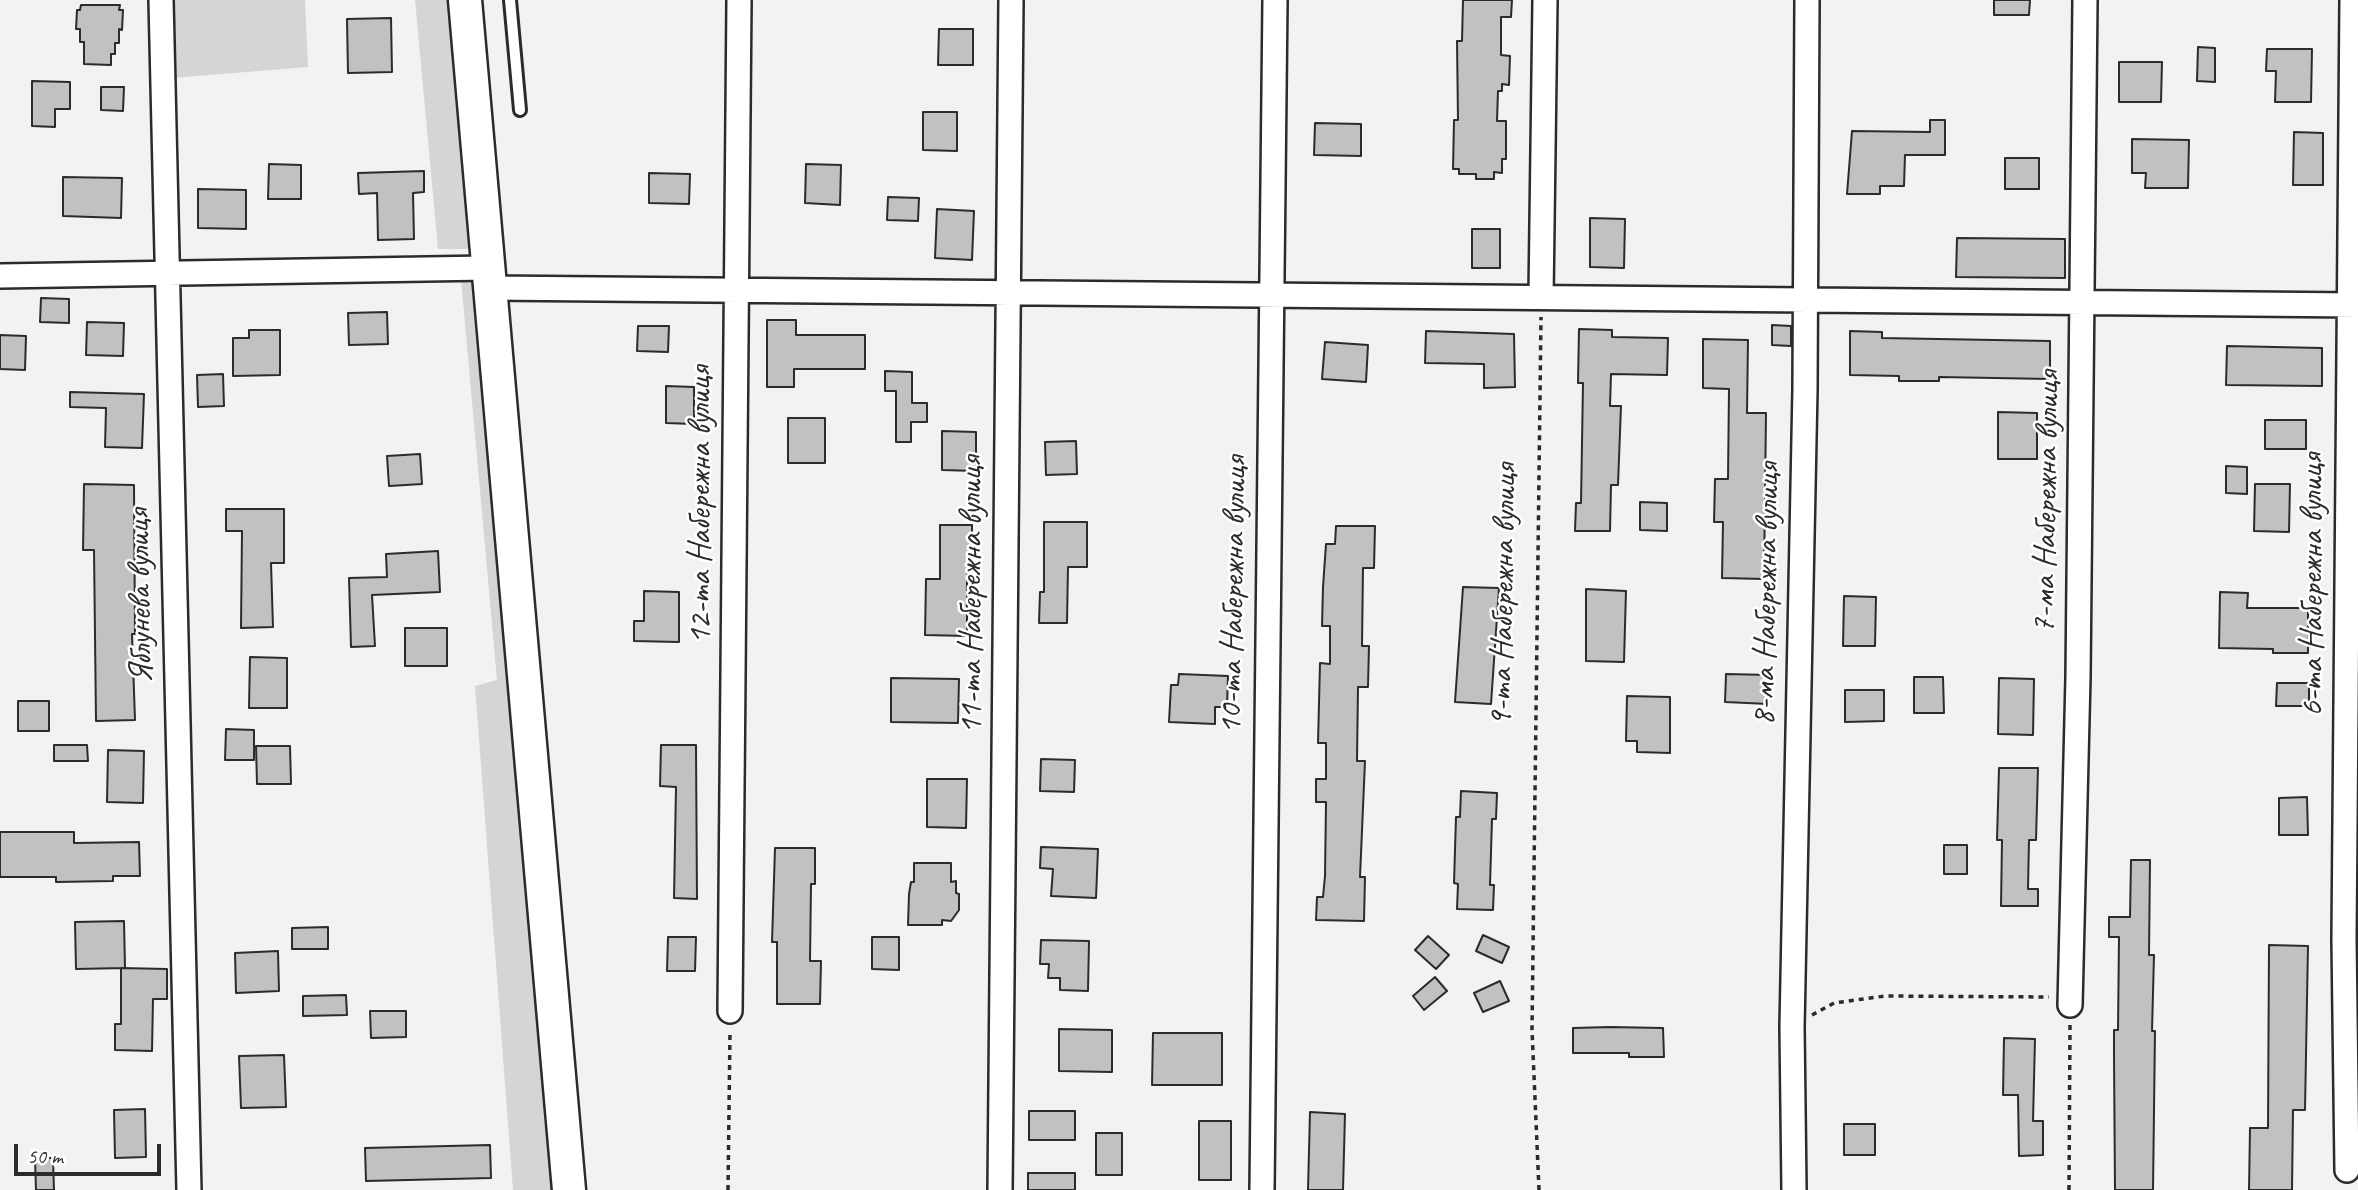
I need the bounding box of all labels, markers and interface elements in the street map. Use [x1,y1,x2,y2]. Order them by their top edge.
street label: 12-та Набережна вулиця [681,366,721,644]
street label: 7-ма Набережна вулиця [2025,370,2069,634]
street label: 6-та Набережна вулиця [2293,453,2333,717]
street label: 10-та Набережна вулиця [1212,455,1256,735]
street label: 11-та Набережна вулиця [952,456,992,734]
street label: 8-ма Набережна вулиця [1745,462,1789,726]
street label: 9-та Набережна вулиця [1482,463,1526,727]
street label: Яблунева вулиця [120,508,162,684]
scale bar [18,1130,164,1174]
text: 50 m [27,1143,63,1169]

